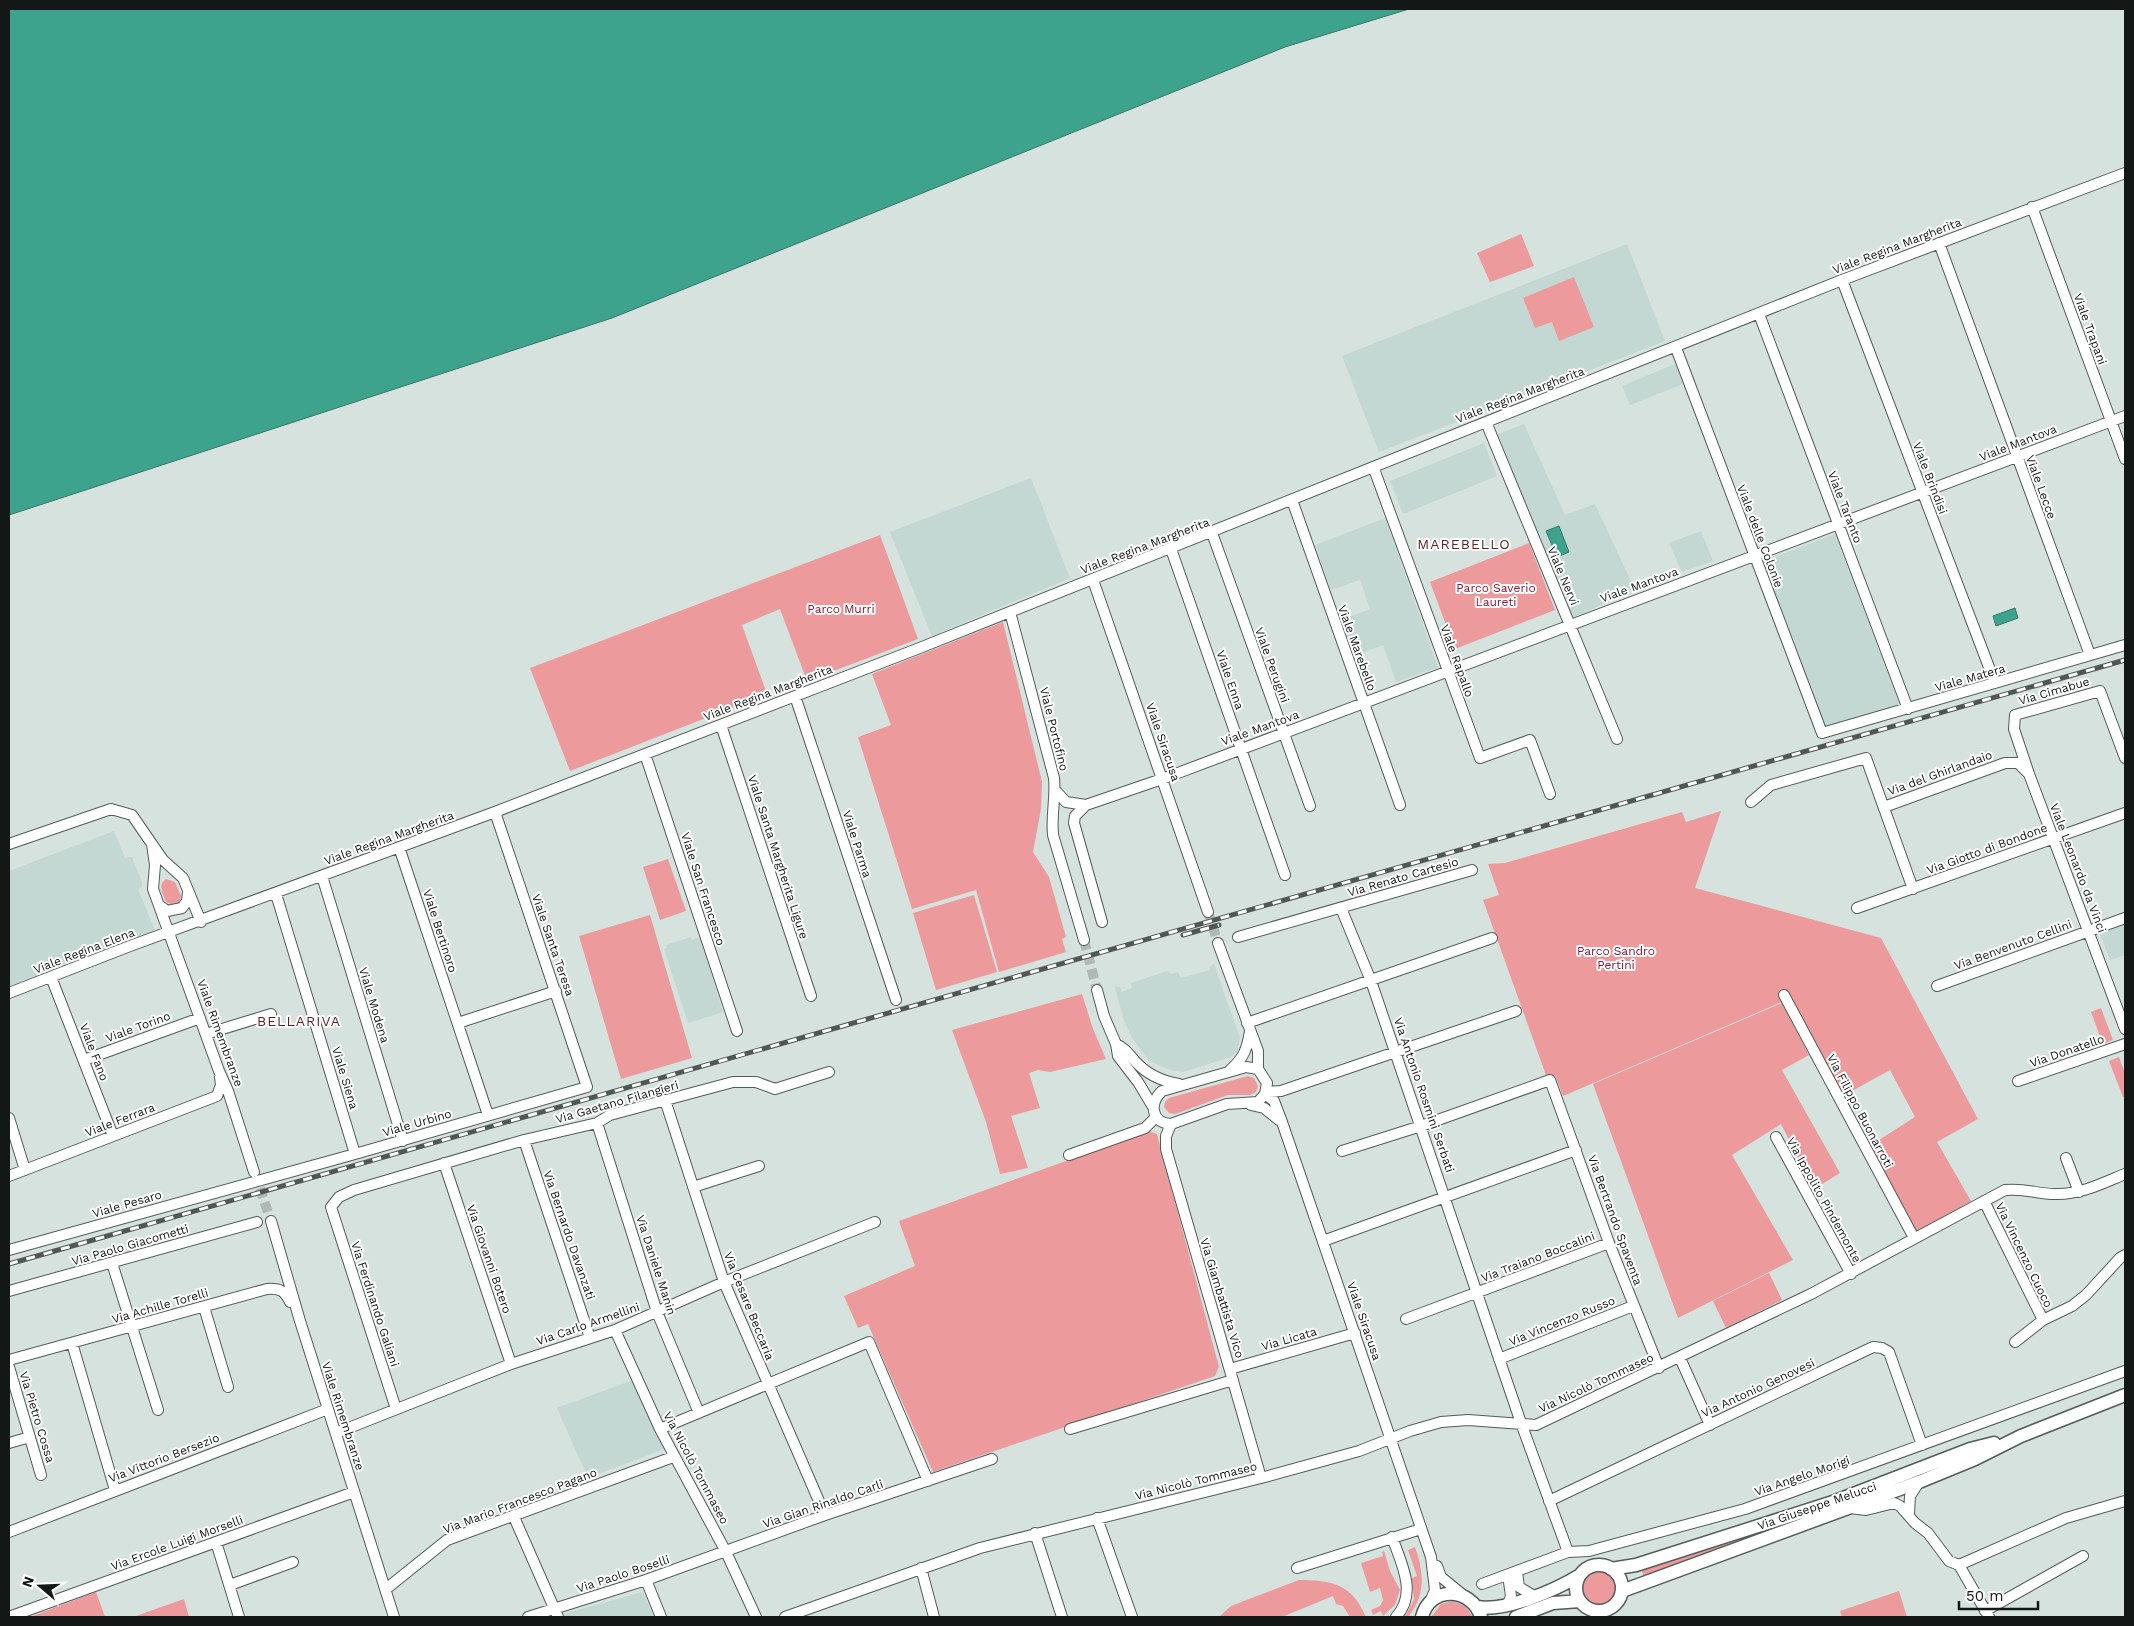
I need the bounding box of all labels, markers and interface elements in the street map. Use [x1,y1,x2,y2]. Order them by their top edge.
street label: Viale Regina Margherita [1831,215,1964,277]
street label: Viale Trapani [2071,291,2109,367]
street label: Viale Regina Margherita [1454,364,1587,426]
street label: Viale Mantova [1977,422,2059,464]
street label: Viale Brindisi [1910,440,1950,516]
street label: Viale Lecce [2023,453,2059,521]
street label: Viale Taranto [1825,469,1865,545]
street label: Viale delle Colonie [1734,483,1786,590]
street label: Viale Regina Margherita [1079,515,1212,577]
district label: MAREBELLO [1417,536,1511,552]
street label: Viale Nervi [1544,545,1582,607]
street label: Viale Mantova [1598,564,1680,606]
park label: Parco Saverio Laureti [1456,581,1536,609]
park label: Parco Murri [807,602,875,616]
street label: Viale Marebello [1335,603,1379,693]
street label: Viale Rapallo [1437,623,1477,699]
street label: Viale Perugini [1252,625,1292,705]
street label: Viale Enna [1213,649,1247,712]
street label: Viale Matera [1933,661,2007,695]
street label: Viale Regina Margherita [702,662,835,724]
street label: Via Cimabue [2017,674,2091,708]
street label: Viale Portofino [1037,686,1071,772]
street label: Viale Siracusa [1143,701,1183,783]
street label: Viale Mantova [1219,707,1301,749]
street label: Via del Ghirlandaio [1886,748,1994,798]
street label: Viale Santa Margherita Ligure [745,773,811,941]
street label: Viale Leonardo da Vinci [2047,801,2109,935]
street label: Viale Regina Margherita [322,808,456,868]
street label: Viale Parma [840,809,874,879]
street label: Via Giotto di Bondone [1925,821,2049,877]
street label: Viale San Francesco [678,831,728,947]
street label: Via Renato Cartesio [1346,854,1460,900]
street label: Viale Bertinoro [420,888,460,974]
street label: Viale Santa Teresa [529,892,577,998]
street label: Via Benvenuto Cellini [1952,917,2074,973]
street label: Viale Regina Elena [31,925,137,977]
park label: Parco Sandro Pertini [1577,944,1655,972]
street label: Viale Modena [356,965,392,1045]
street label: Viale Rimembranze [194,977,246,1089]
street label: Viale Torino [104,1009,172,1045]
district label: BELLARIVA [257,1013,341,1029]
street label: Via Antonio Rosmini Serbati [1391,1016,1457,1174]
street label: Viale Fano [77,1021,111,1083]
street label: Via Donatello [2028,1032,2106,1070]
street label: Viale Siena [329,1045,361,1111]
street label: Via Filippo Buonarroti [1824,1052,1896,1170]
street label: Via Gaetano Filangieri [554,1078,680,1126]
street label: Viale Ferrara [83,1100,157,1140]
street label: Viale Urbino [381,1106,453,1140]
street label: Via Ippolito Pindemonte [1784,1135,1864,1265]
street label: Via Bertrando Spaventa [1585,1153,1645,1287]
street label: Via Bernardo Davanzati [540,1169,598,1301]
street label: Viale Pesaro [91,1187,163,1221]
street label: Via Vincenzo Cuoco [1993,1200,2055,1310]
street label: Via Giovanni Botero [464,1203,514,1315]
street label: Via Daniele Manin [633,1213,679,1317]
street label: Via Paolo Giacometti [70,1222,190,1268]
street label: Via Traiano Boccalini [1479,1229,1597,1285]
street label: Via Giambattista Vico [1197,1236,1247,1360]
street label: Via Ferdinando Galiani [348,1240,402,1368]
street label: Via Cesare Beccaria [721,1250,777,1362]
street label: Viale Siracusa [1344,1280,1384,1362]
street label: Via Achille Torelli [110,1286,210,1326]
street label: Via Vincenzo Russo [1507,1293,1617,1349]
street label: Via Carlo Armellini [535,1300,641,1348]
street label: Via Licata [1260,1324,1319,1354]
street label: Via Nicolò Tommaseo [1536,1350,1656,1416]
street label: Via Antonio Genovesi [1699,1356,1817,1420]
street label: Viale Rimembranze [319,1360,367,1472]
street label: Via Pietro Cossa [16,1370,58,1465]
street label: Via Nicolò Tommaseo [660,1409,732,1527]
street label: Via Vittorio Bersezio [107,1430,221,1486]
street label: Via Angelo Morigi [1753,1453,1851,1499]
street label: Via Nicolò Tommaseo [1133,1459,1259,1503]
street label: Via Mario Francesco Pagano [441,1465,599,1537]
street label: Via Gian Rinaldo Carli [761,1477,885,1531]
street label: Via Giuseppe Melucci [1756,1479,1878,1533]
street label: Via Ercole Luigi Morselli [109,1513,245,1573]
street label: Via Paolo Boselli [575,1552,671,1596]
north arrow [15,1561,65,1611]
text: N [18,1574,37,1589]
scale bar [1959,1578,2038,1610]
text: 50 m [1966,1587,2003,1605]

